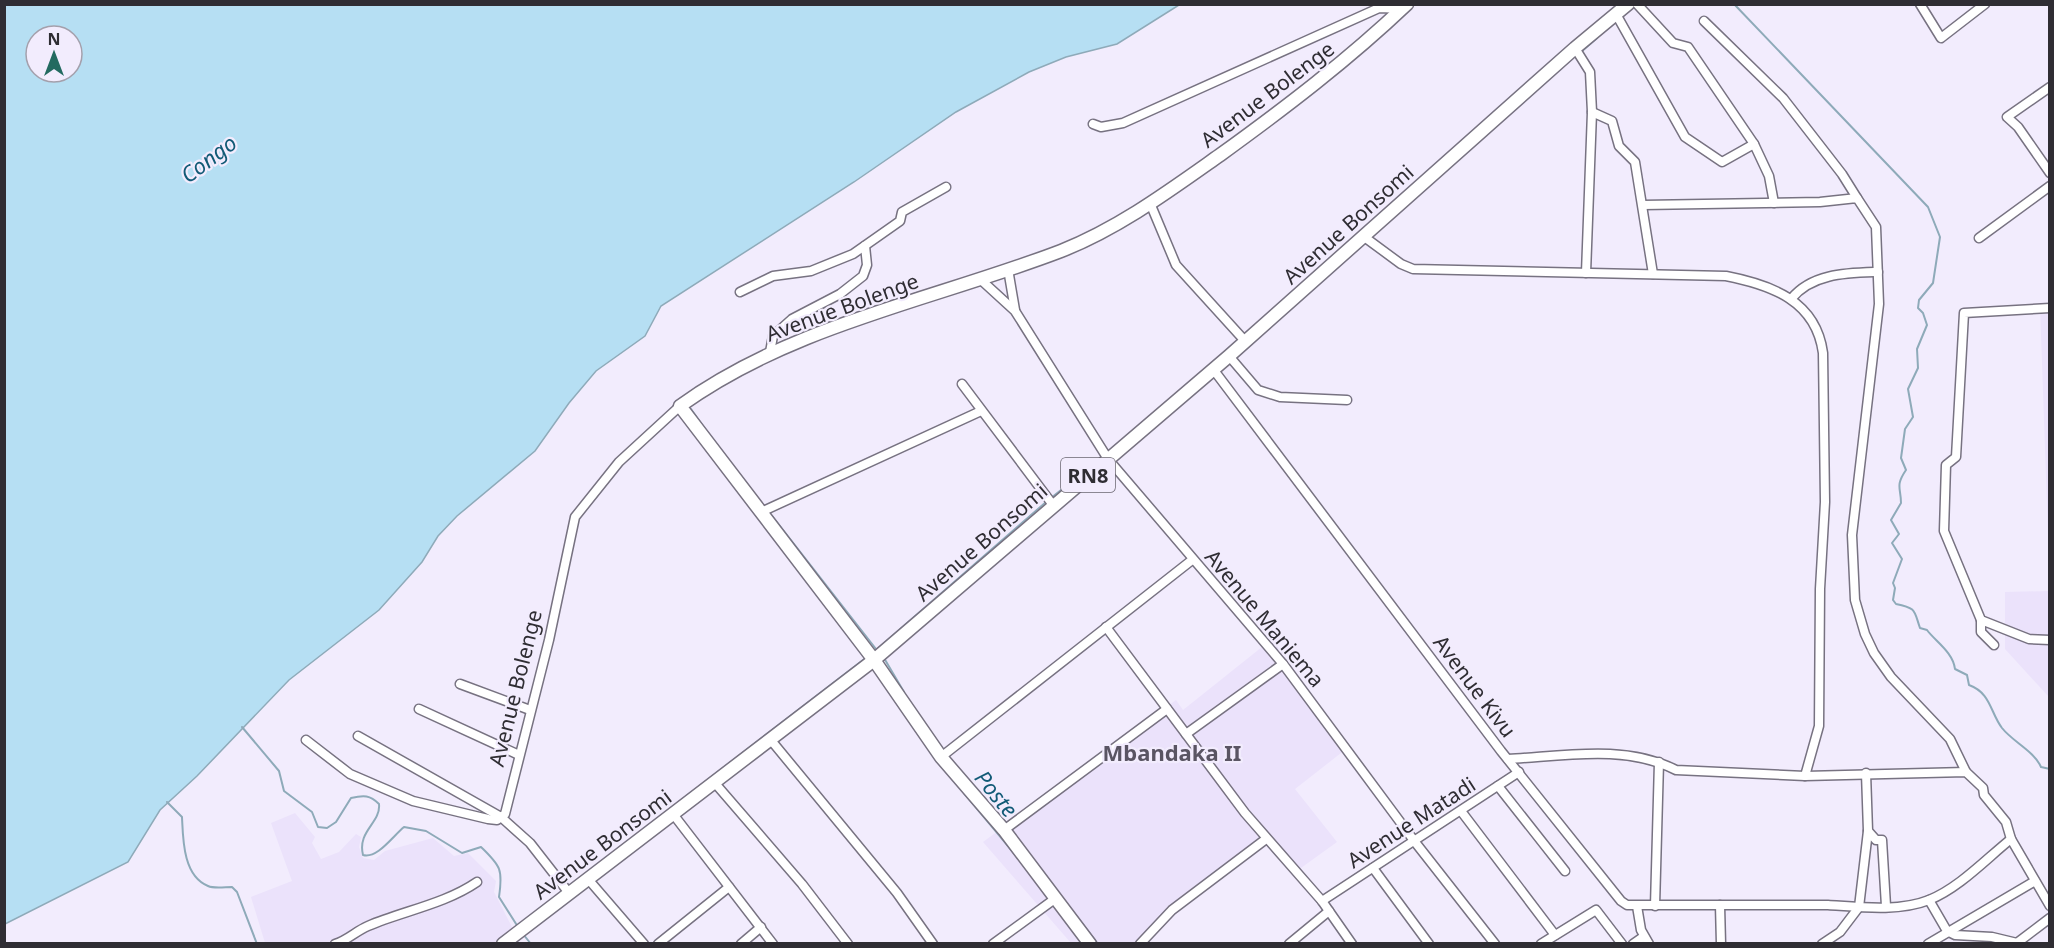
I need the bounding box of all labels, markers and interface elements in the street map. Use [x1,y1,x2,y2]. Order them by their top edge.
north arrow [24,24,84,84]
text: N [47,28,61,50]
street label: Avenue Bolenge [1194,35,1340,153]
water label: Congo [174,127,242,189]
street label: Avenue Bonsomi [1277,158,1419,290]
street label: Avenue Bolenge [762,266,922,348]
road number: RN8 [1061,458,1115,492]
street label: Avenue Bonsomi [909,477,1053,607]
street label: Avenue Maniema [1199,543,1331,693]
street label: Avenue Bolenge [482,607,548,769]
street label: Avenue Kivu [1427,629,1523,743]
district label: Mbandaka II [1103,737,1241,767]
water label: Poste [969,763,1025,823]
street label: Avenue Matadi [1341,770,1481,874]
street label: Avenue Bonsomi [527,783,677,905]

